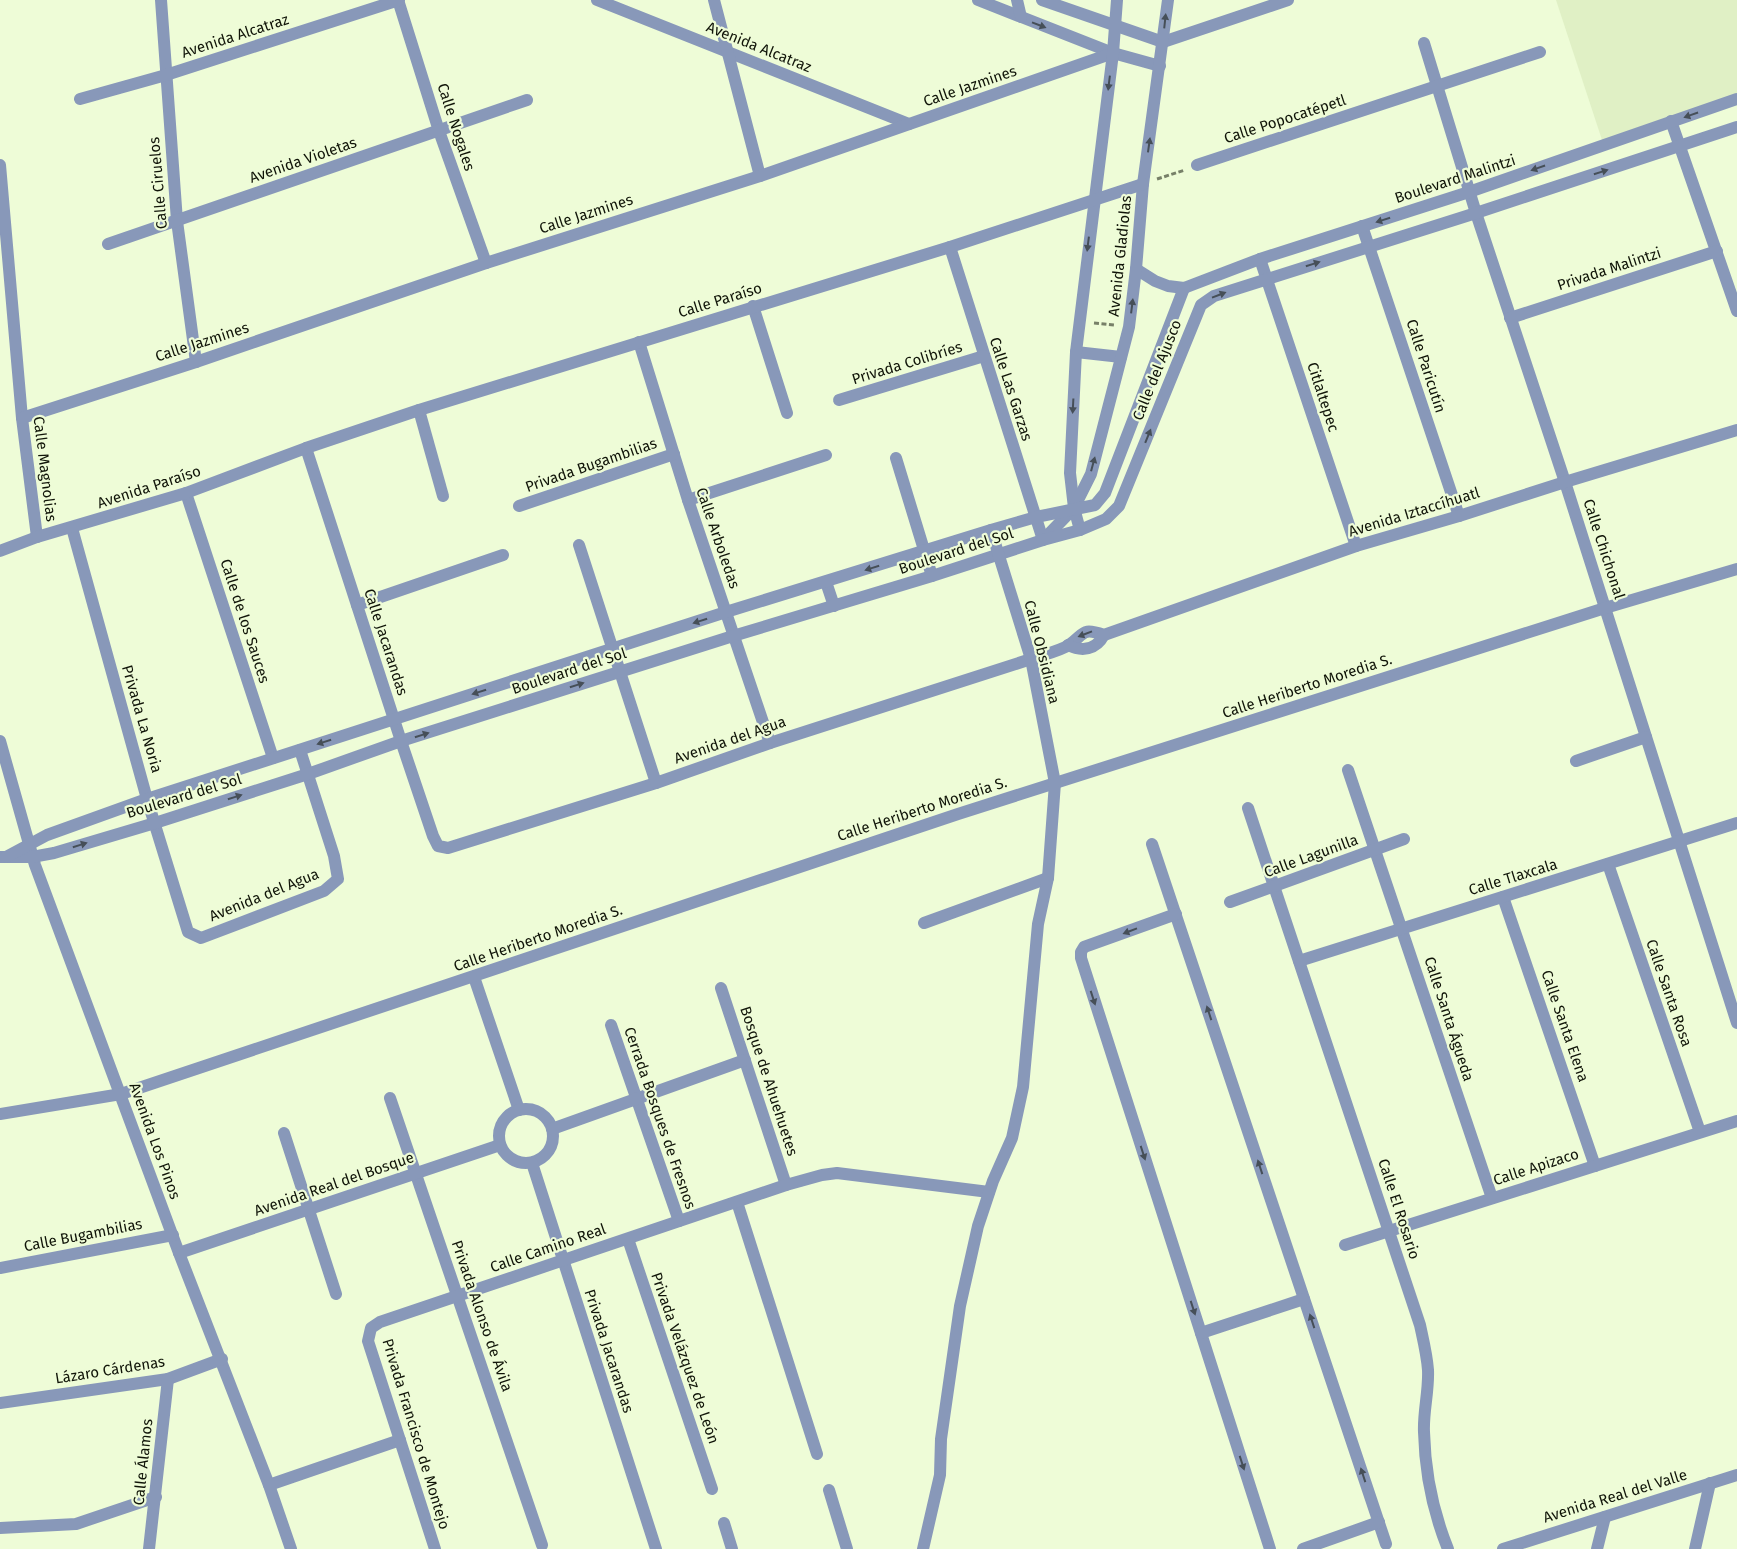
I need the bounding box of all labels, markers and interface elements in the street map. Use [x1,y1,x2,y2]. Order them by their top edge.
street label: Avenida Alcatraz [179,10,291,62]
one-way arrow [1161,13,1169,29]
street label: Avenida Alcatraz [704,18,815,76]
one-way arrow [1032,21,1047,29]
street label: Calle Jazmines [921,62,1019,110]
one-way arrow [1105,76,1113,92]
street label: Calle Nogales [433,81,479,173]
street label: Calle Popocatépetl [1222,91,1349,147]
one-way arrow [1683,111,1698,119]
street label: Avenida Violetas [247,133,359,187]
street label: Calle Ciruelos [145,136,171,230]
one-way arrow [1145,136,1153,152]
street label: Boulevard Malintzi [1392,151,1518,207]
one-way arrow [1530,165,1545,172]
one-way arrow [1594,168,1609,176]
street label: Calle Jazmines [537,190,635,238]
street label: Avenida Gladiolas [1105,195,1135,317]
one-way arrow [1376,216,1391,224]
one-way arrow [1084,237,1092,253]
street label: Privada Malintzi [1555,244,1663,294]
one-way arrow [1306,260,1321,268]
street label: Calle Paraíso [676,279,764,321]
one-way arrow [1212,290,1227,298]
one-way arrow [1128,298,1136,314]
street label: Calle del Ajusco [1129,317,1185,423]
street label: Calle Paricutín [1402,317,1450,415]
street label: Calle Jazmines [153,318,251,366]
street label: Calle Las Garzas [986,335,1036,443]
street label: Privada Colibríes [850,338,964,388]
street label: Citlaltepec [1303,360,1343,434]
one-way arrow [1069,398,1077,414]
street label: Calle Magnolias [30,415,60,523]
one-way arrow [1145,429,1153,443]
street label: Privada Bugambilias [523,434,659,496]
one-way arrow [1090,456,1098,471]
street label: Avenida Paraíso [95,462,203,512]
street label: Avenida Iztaccíhuatl [1346,483,1482,541]
street label: Calle Arboledas [692,485,744,591]
street label: Calle Chichonal [1579,497,1629,602]
street label: Boulevard del Sol [896,524,1016,578]
street label: Calle de los Sauces [216,557,274,685]
one-way arrow [865,564,880,572]
street label: Calle Jacarandas [360,586,412,698]
street label: Calle Obsidiana [1020,598,1064,706]
one-way arrow [693,617,708,625]
one-way arrow [1077,630,1092,638]
street label: Boulevard del Sol [509,644,629,698]
street label: Calle Heriberto Moredia S. [1220,650,1394,722]
street label: Privada La Noria [118,663,166,775]
one-way arrow [570,681,585,689]
one-way arrow [471,688,486,696]
street label: Avenida del Agua [672,712,788,768]
one-way arrow [415,730,430,738]
one-way arrow [317,738,332,746]
street label: Boulevard del Sol [124,770,244,822]
street label: Calle Heriberto Moredia S. [835,773,1009,845]
one-way arrow [227,793,242,800]
street label: Calle Lagunilla [1262,831,1360,881]
one-way arrow [72,841,87,849]
street label: Calle Tlaxcala [1466,855,1560,899]
street label: Avenida del Agua [206,865,322,925]
street label: Calle Heriberto Moredia S. [451,901,625,975]
one-way arrow [1122,927,1137,935]
street label: Calle Santa Rosa [1642,937,1696,1049]
street label: Calle Santa Águeda [1420,954,1478,1084]
street label: Calle Santa Elena [1537,968,1593,1084]
one-way arrow [1090,991,1098,1006]
street label: Bosque de Ahuehuetes [736,1004,802,1158]
one-way arrow [1205,1005,1213,1020]
street label: Cerrada Bosques de Fresnos [620,1025,700,1211]
street label: Avenida Los Pinos [126,1080,184,1202]
street label: Calle Apizaco [1491,1145,1581,1189]
one-way arrow [1139,1146,1147,1161]
street label: Avenida Real del Bosque [252,1148,416,1220]
street label: Calle El Rosario [1374,1156,1424,1262]
one-way arrow [1256,1160,1263,1175]
street label: Calle Bugambilias [22,1215,144,1255]
street label: Calle Camino Real [488,1220,609,1276]
street label: Privada Alonso de Ávila [448,1238,516,1394]
street label: Privada Velázquez de León [647,1270,723,1446]
street label: Privada Jacarandas [581,1287,637,1415]
one-way arrow [1189,1301,1197,1316]
one-way arrow [1307,1314,1315,1329]
street label: Privada Francisco de Montejo [378,1336,454,1532]
street label: Lázaro Cárdenas [54,1352,166,1388]
street label: Calle Álamos [130,1418,156,1506]
one-way arrow [1239,1455,1247,1470]
street label: Avenida Real del Valle [1541,1466,1689,1526]
one-way arrow [1359,1468,1366,1483]

